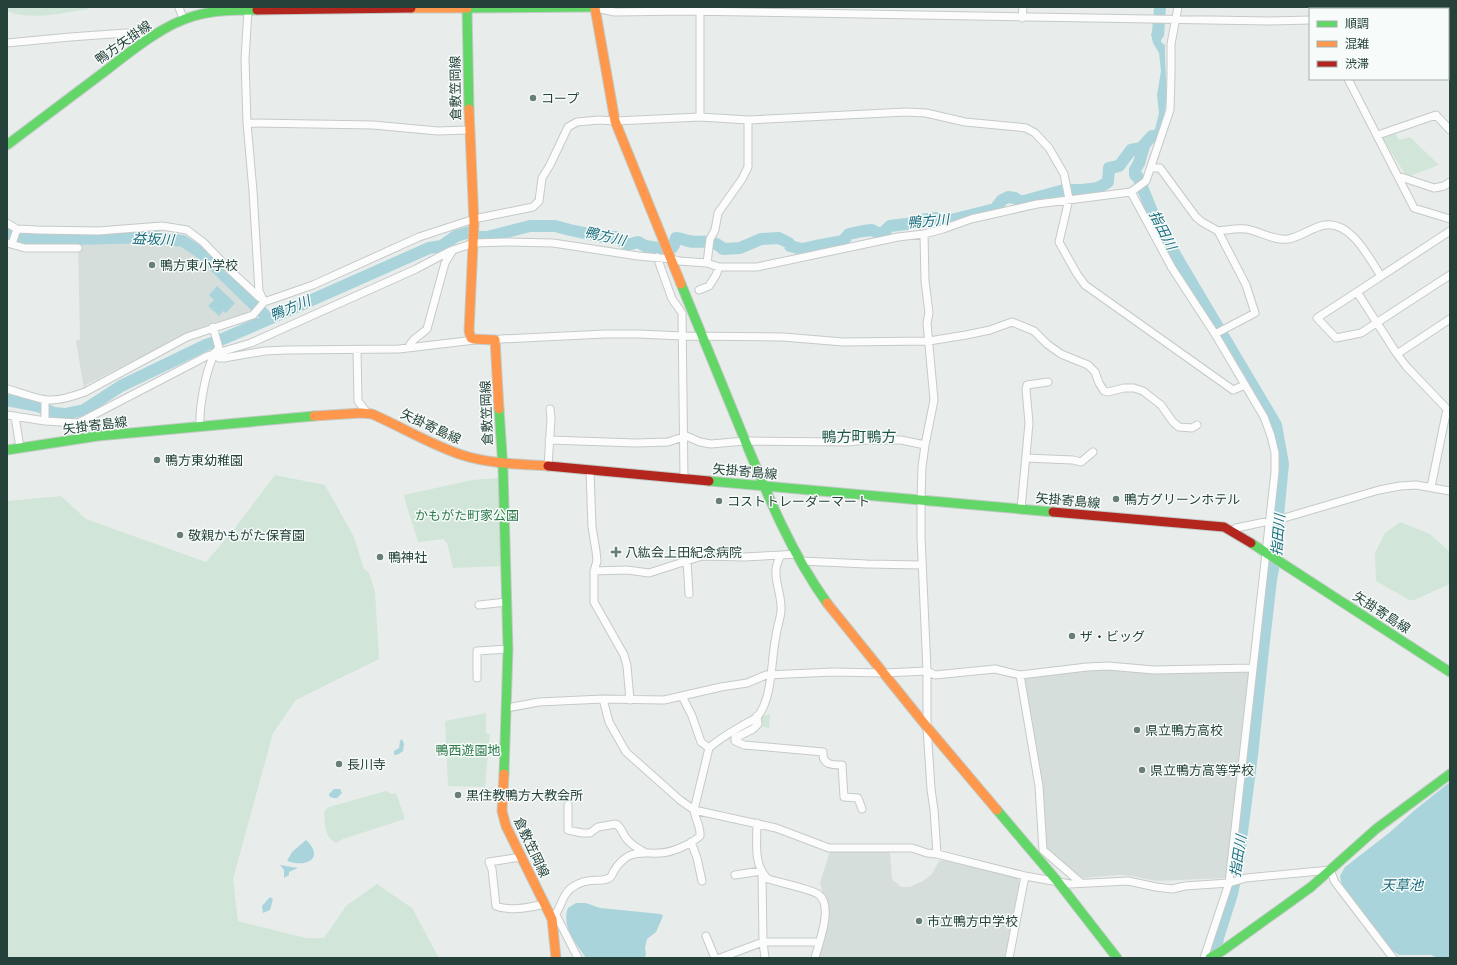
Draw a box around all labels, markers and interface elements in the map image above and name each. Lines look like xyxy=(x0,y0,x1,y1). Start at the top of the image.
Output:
legend xyxy=(1309,8,1449,80)
text: 順調 xyxy=(1345,16,1369,31)
street label: 鴨方矢掛線 xyxy=(92,17,154,67)
text: 混雑 xyxy=(1345,36,1369,51)
street label: 倉敷笠岡線 xyxy=(446,55,464,121)
text: 渋滞 xyxy=(1345,56,1369,71)
place label: コープ xyxy=(541,90,579,106)
marker: コープ xyxy=(528,93,538,103)
water label: 指田川 xyxy=(1145,207,1181,255)
water label: 鴨方川 xyxy=(906,210,952,232)
water label: 鴨方川 xyxy=(583,223,629,250)
water label: 益坂川 xyxy=(132,229,176,249)
place label: 鴨方東小学校 xyxy=(160,257,238,273)
marker: 鴨方東小学校 xyxy=(147,260,157,270)
water label: 鴨方川 xyxy=(267,291,315,324)
street label: 倉敷笠岡線 xyxy=(477,380,495,446)
street label: 矢掛寄島線 xyxy=(398,405,464,447)
street label: 矢掛寄島線 xyxy=(62,413,128,437)
district label: 鴨方町鴨方 xyxy=(821,428,897,446)
place label: 鴨方東幼稚園 xyxy=(165,452,243,468)
marker: 鴨方東幼稚園 xyxy=(152,455,162,465)
street label: 矢掛寄島線 xyxy=(712,460,778,482)
street label: 矢掛寄島線 xyxy=(1035,489,1101,511)
place label: 鴨方グリーンホテル xyxy=(1124,491,1240,507)
place label: コストトレーダーマート xyxy=(727,493,870,509)
marker: 鴨方グリーンホテル xyxy=(1111,494,1121,504)
marker: コストトレーダーマート xyxy=(714,496,724,506)
park label: かもがた町家公園 xyxy=(415,507,519,523)
water label: 指田川 xyxy=(1267,511,1289,557)
place label: 敬親かもがた保育園 xyxy=(188,527,305,543)
marker: 敬親かもがた保育園 xyxy=(175,530,185,540)
place label: 八紘会上田紀念病院 xyxy=(625,544,742,560)
marker: 八紘会上田紀念病院 xyxy=(610,546,622,558)
place label: 鴨神社 xyxy=(388,549,427,565)
marker: 鴨神社 xyxy=(375,552,385,562)
street label: 矢掛寄島線 xyxy=(1350,588,1414,636)
place label: ザ・ビッグ xyxy=(1080,628,1145,644)
marker: ザ・ビッグ xyxy=(1067,631,1077,641)
place label: 県立鴨方高校 xyxy=(1145,722,1223,738)
marker: 県立鴨方高校 xyxy=(1132,725,1142,735)
park label: 鴨西遊園地 xyxy=(435,742,501,758)
place label: 長川寺 xyxy=(347,756,386,772)
marker: 長川寺 xyxy=(334,759,344,769)
place label: 県立鴨方高等学校 xyxy=(1150,762,1254,778)
marker: 県立鴨方高等学校 xyxy=(1137,765,1147,775)
place label: 黒住教鴨方大教会所 xyxy=(466,787,583,803)
marker: 黒住教鴨方大教会所 xyxy=(453,790,463,800)
street label: 倉敷笠岡線 xyxy=(511,814,553,880)
water label: 指田川 xyxy=(1226,832,1250,878)
water label: 天草池 xyxy=(1381,876,1425,894)
place label: 市立鴨方中学校 xyxy=(927,913,1018,929)
marker: 市立鴨方中学校 xyxy=(914,916,924,926)

